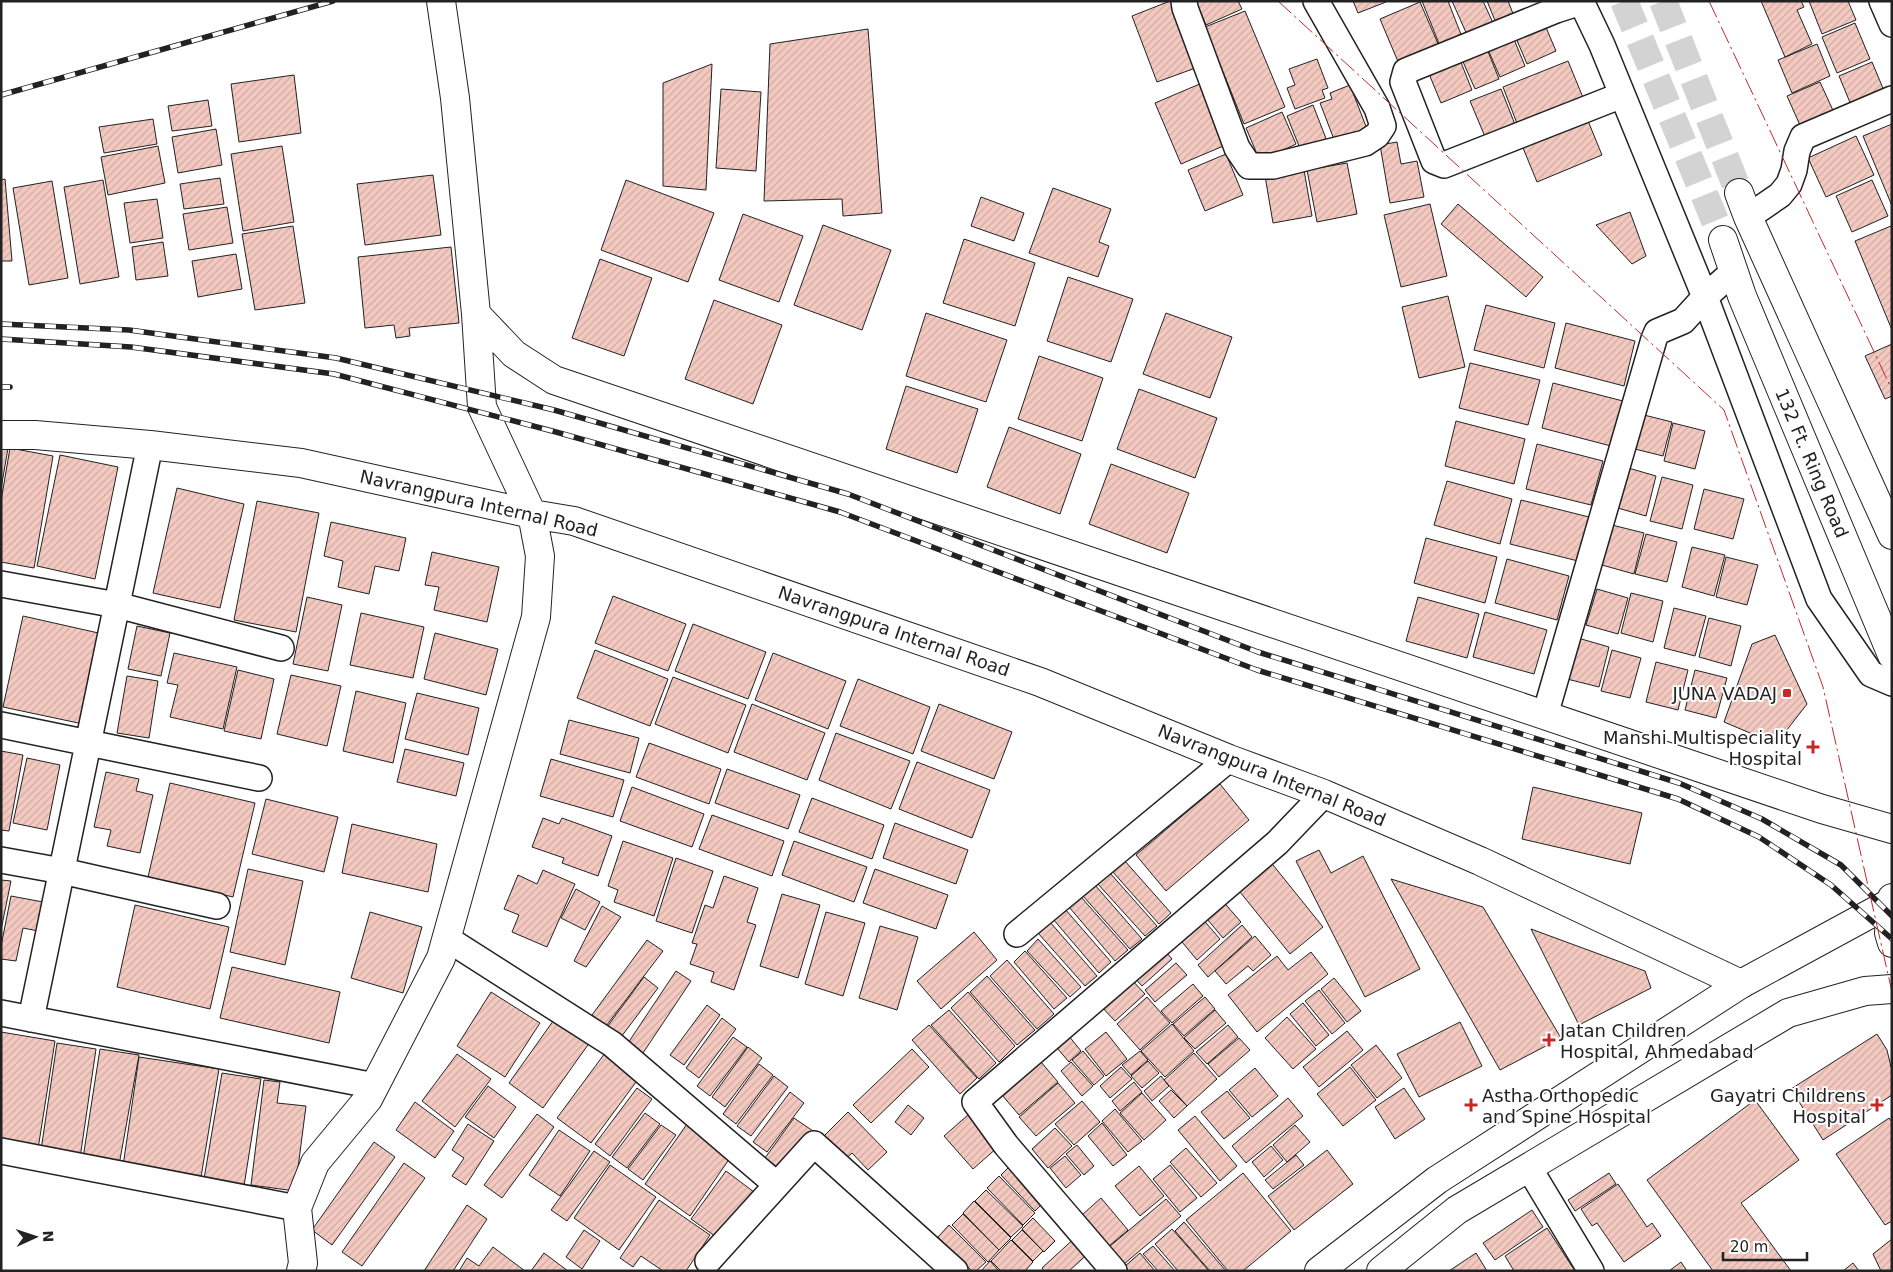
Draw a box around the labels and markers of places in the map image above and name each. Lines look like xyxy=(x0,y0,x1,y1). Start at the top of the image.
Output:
place label: JUNA VADAJ xyxy=(1671,683,1777,704)
marker: JUNA VADAJ xyxy=(1781,687,1793,699)
place label: Manshi Multispeciality Hospital xyxy=(1603,727,1802,769)
marker: Manshi Multispeciality Hospital xyxy=(1806,740,1820,754)
place label: Jatan Children Hospital, Ahmedabad xyxy=(1559,1020,1754,1062)
marker: Jatan Children Hospital, Ahmedabad xyxy=(1542,1033,1556,1047)
place label: Astha Orthopedic and Spine Hospital xyxy=(1482,1085,1651,1127)
place label: Gayatri Childrens Hospital xyxy=(1710,1085,1866,1127)
marker: Astha Orthopedic and Spine Hospital xyxy=(1464,1098,1478,1112)
marker: Gayatri Childrens Hospital xyxy=(1870,1098,1884,1112)

